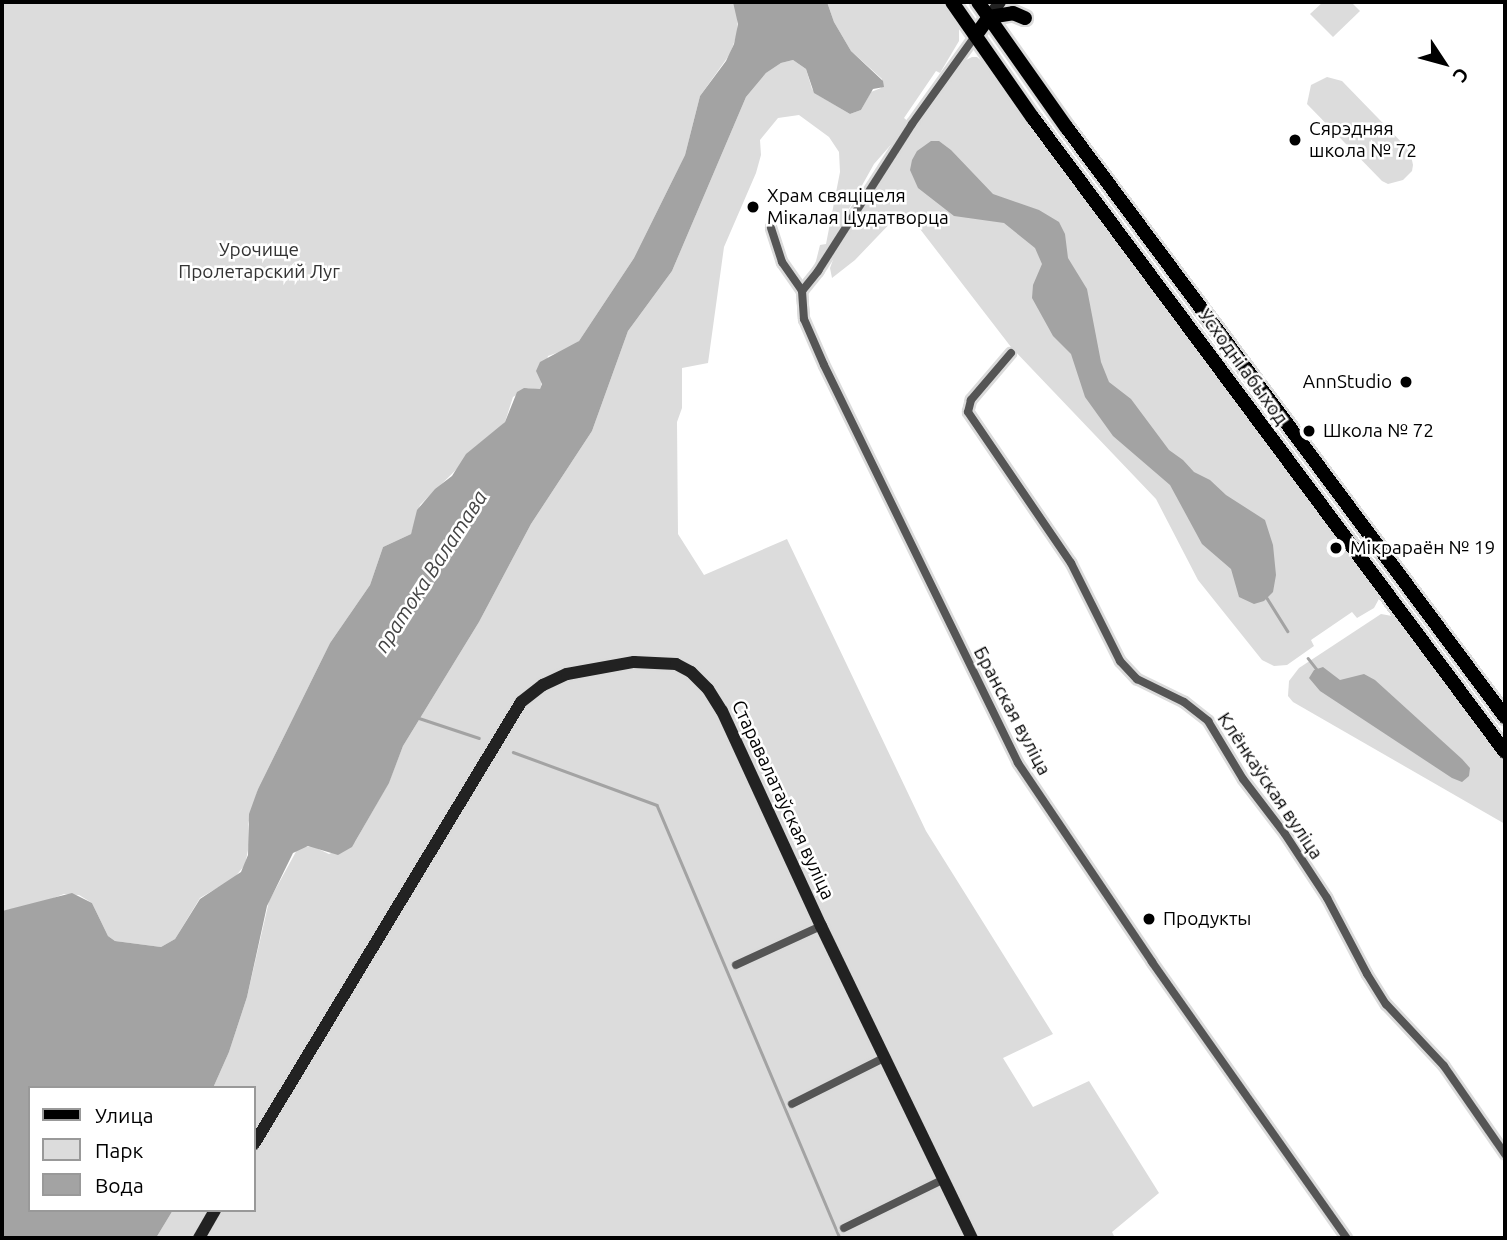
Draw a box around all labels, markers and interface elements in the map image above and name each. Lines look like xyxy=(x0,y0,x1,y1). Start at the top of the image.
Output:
north arrow xyxy=(1409,28,1479,98)
text: С xyxy=(1449,64,1473,87)
place label: Сярэдняя школа № 72 xyxy=(1309,118,1417,162)
marker: Сярэдняя школа № 72 xyxy=(1287,132,1303,148)
place label: Храм свяціцеля Мікалая Цудатворца xyxy=(767,185,949,229)
marker: Храм свяціцеля Мікалая Цудатворца xyxy=(745,199,761,215)
park label: Урочище Пролетарский Луг xyxy=(178,239,340,283)
street label: Усходні абыход xyxy=(1193,305,1293,429)
place label: AnnStudio xyxy=(1303,371,1392,393)
marker: AnnStudio xyxy=(1398,374,1414,390)
place label: Школа № 72 xyxy=(1323,420,1434,442)
marker: Школа № 72 xyxy=(1301,423,1317,439)
water label: пратока Валатава xyxy=(368,485,492,657)
place label: Мікрараён № 19 xyxy=(1350,537,1495,559)
marker: Мікрараён № 19 xyxy=(1328,540,1344,556)
street label: Бранская вуліца xyxy=(968,643,1056,779)
street label: Старавалатаўская вуліца xyxy=(727,697,839,903)
street label: Клёнкаўская вуліца xyxy=(1212,708,1328,864)
place label: Продукты xyxy=(1163,908,1251,930)
marker: Продукты xyxy=(1141,911,1157,927)
legend xyxy=(28,1086,256,1212)
text: Улица xyxy=(95,1103,153,1127)
text: Парк xyxy=(95,1138,143,1162)
text: Вода xyxy=(95,1173,144,1197)

